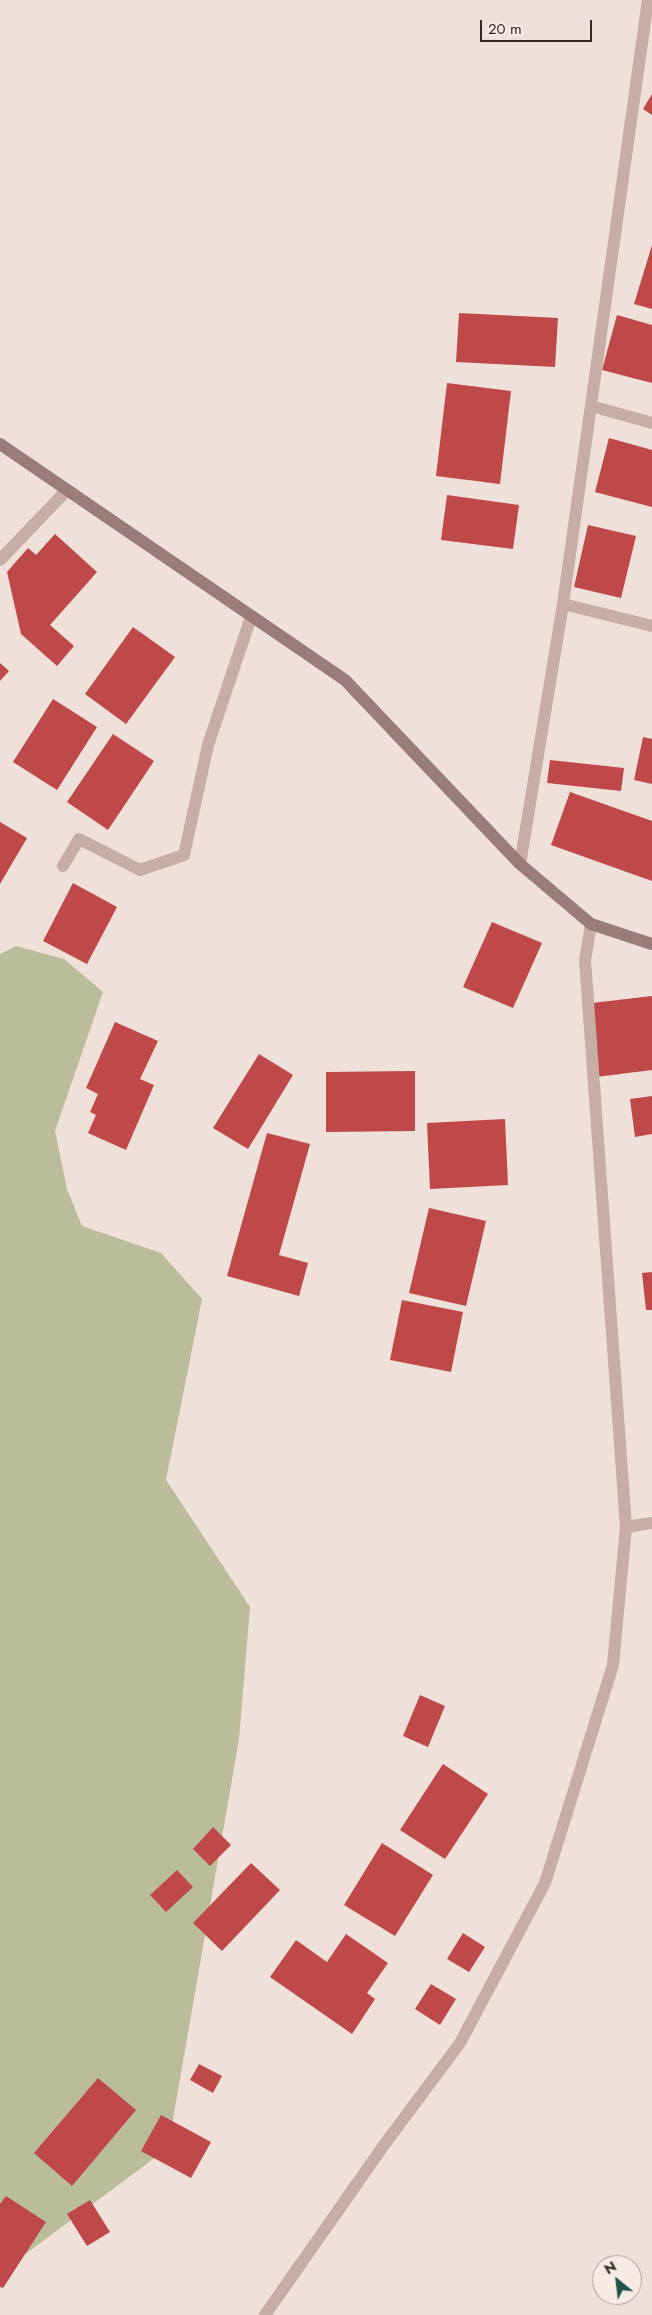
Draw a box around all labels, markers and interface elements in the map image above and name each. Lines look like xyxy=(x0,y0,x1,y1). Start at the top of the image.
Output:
scale bar xyxy=(482,10,594,42)
text: 20 m xyxy=(488,18,522,40)
north arrow xyxy=(592,2255,642,2305)
text: N xyxy=(600,2256,620,2279)

